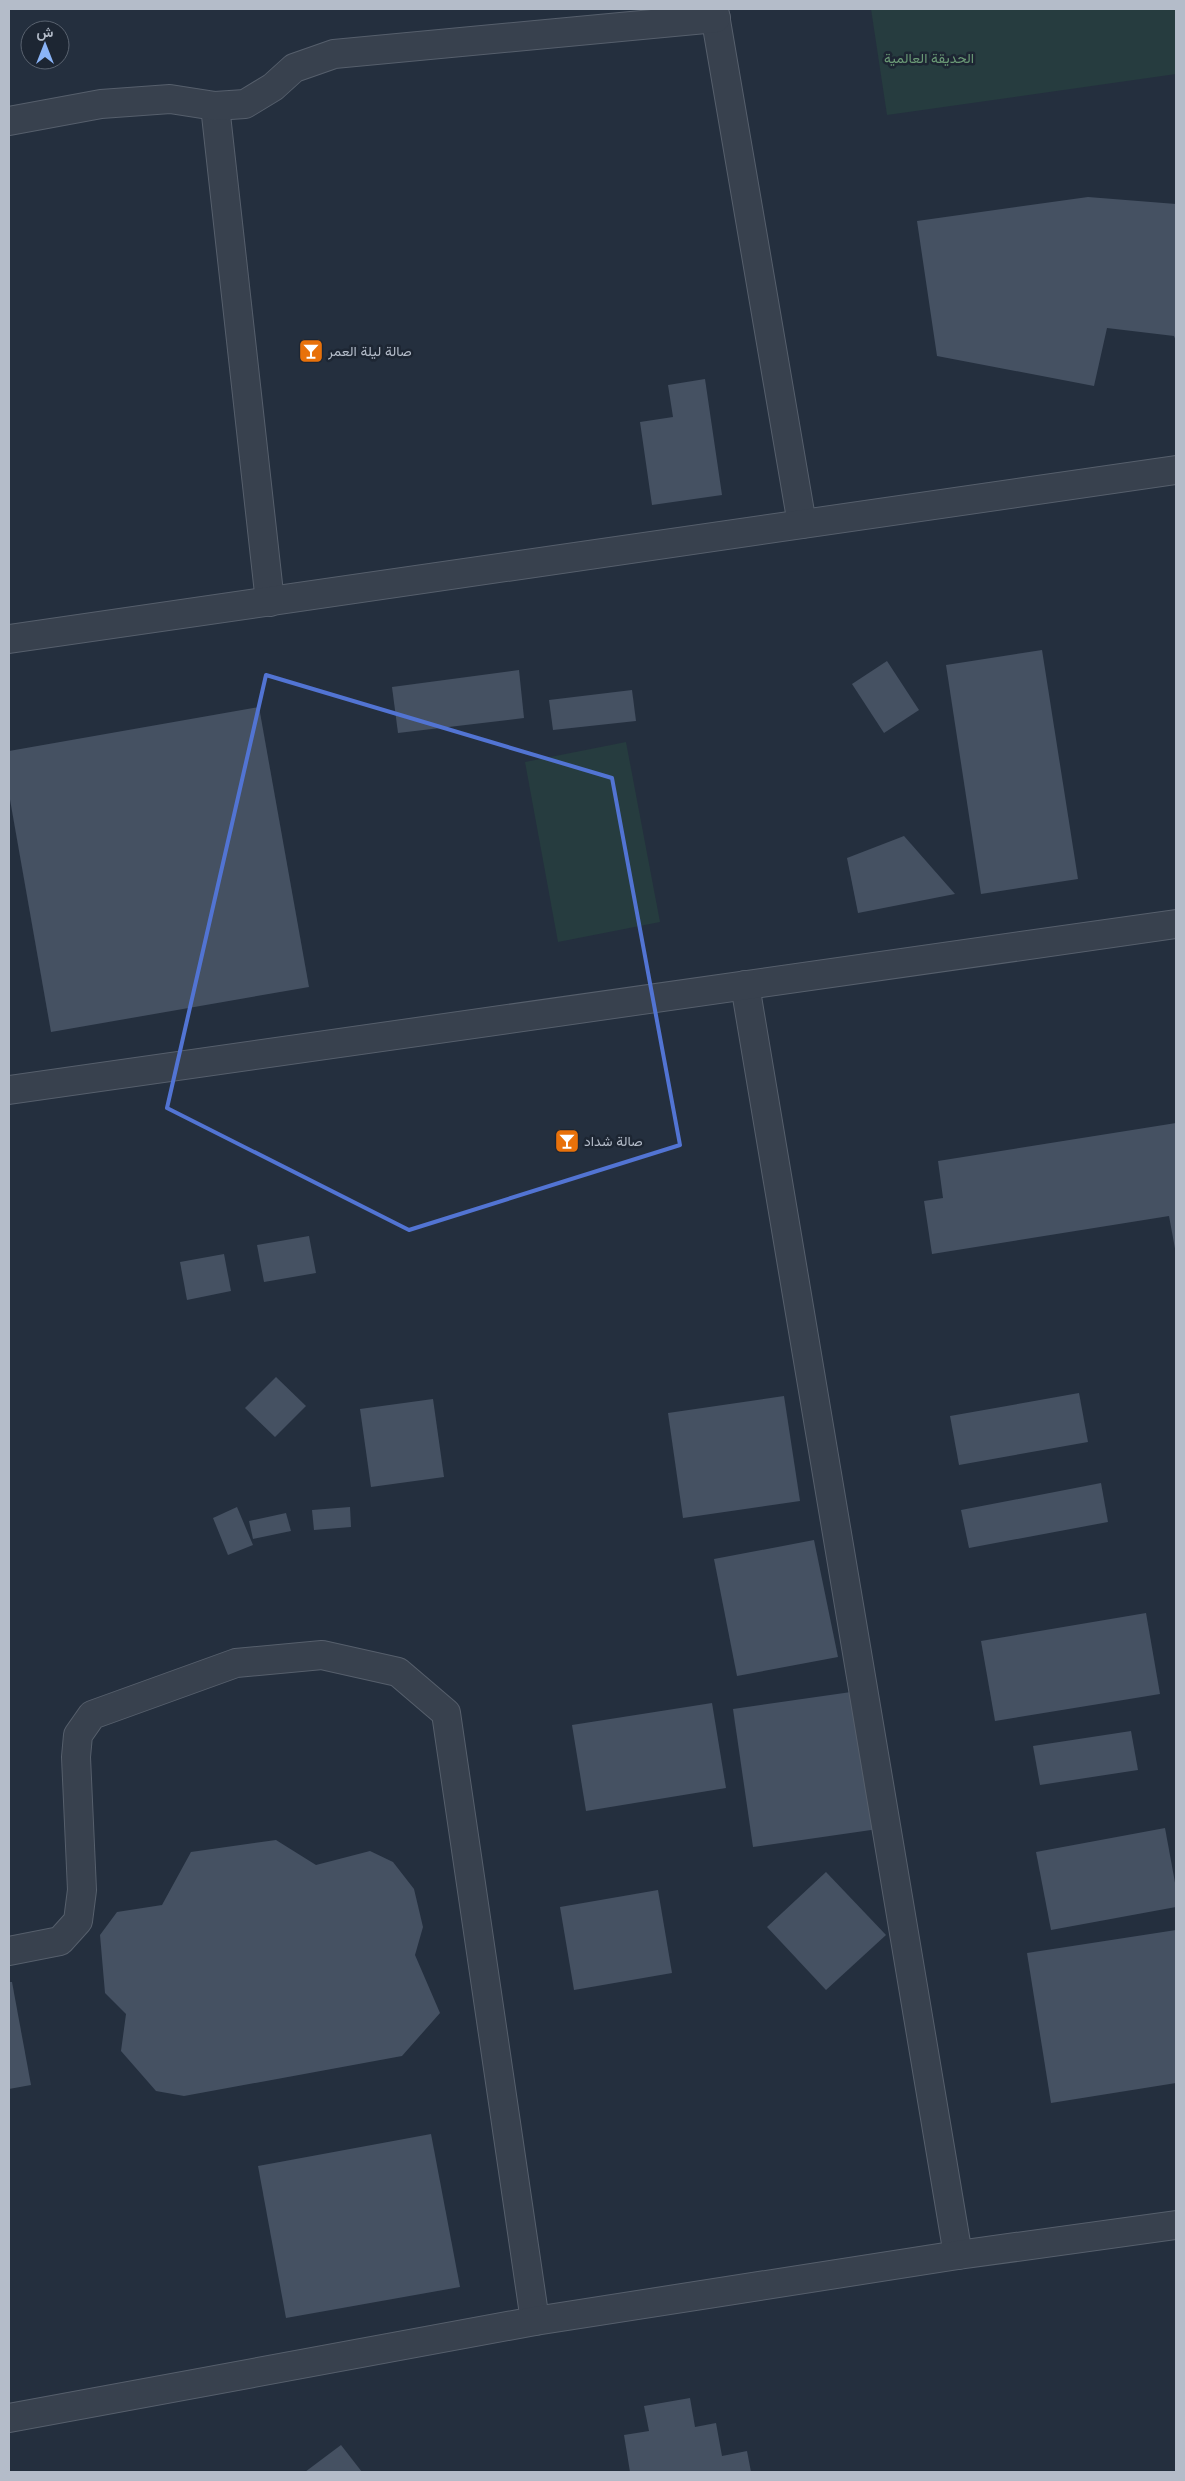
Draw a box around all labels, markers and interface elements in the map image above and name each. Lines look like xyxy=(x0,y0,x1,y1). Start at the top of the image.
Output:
north arrow xyxy=(20,20,70,70)
text: ش xyxy=(37,24,54,41)
park label: الحديقة العالمية xyxy=(884,50,974,67)
bar icon: صالة ليلة العمر xyxy=(298,338,324,364)
place label: صالة ليلة العمر xyxy=(327,343,412,360)
bar icon: صالة شداد xyxy=(554,1128,580,1154)
place label: صالة شداد xyxy=(584,1133,643,1150)

